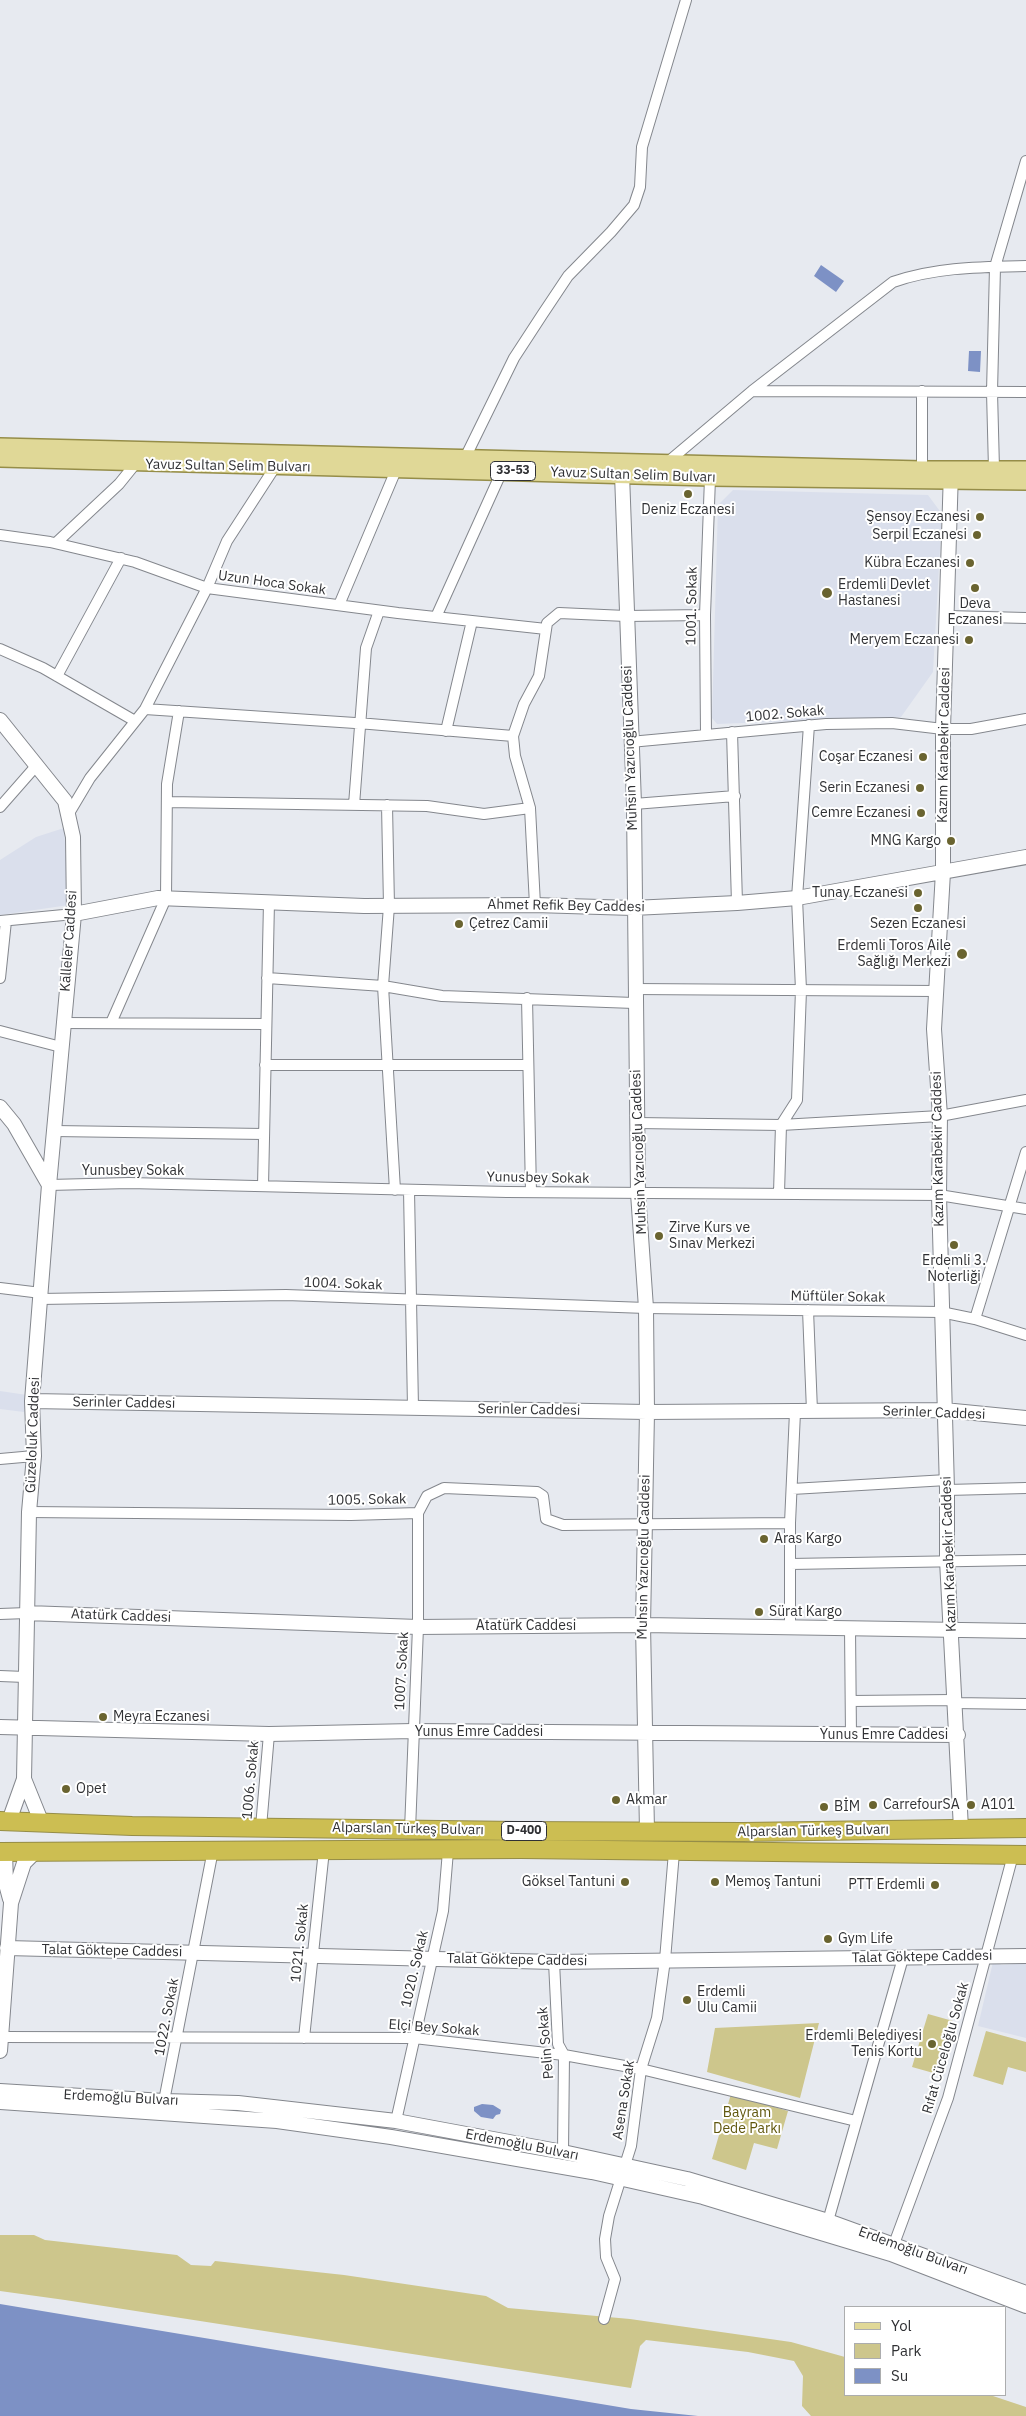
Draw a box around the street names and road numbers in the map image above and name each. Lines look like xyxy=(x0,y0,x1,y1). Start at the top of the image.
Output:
street label: Yavuz Sultan Selim Bulvarı xyxy=(145,456,311,476)
road number: 33-53 xyxy=(490,462,536,481)
street label: Yavuz Sultan Selim Bulvarı xyxy=(550,464,716,486)
street label: 1001. Sokak xyxy=(683,566,701,646)
street label: Uzun Hoca Sokak xyxy=(217,567,327,599)
street label: Muhsin Yazıcıoğlu Caddesi xyxy=(619,665,641,831)
street label: Kazım Karabekir Caddesi xyxy=(934,667,954,823)
street label: 1002. Sokak xyxy=(745,702,825,726)
street label: Kalleler Caddesi xyxy=(57,890,81,992)
street label: Ahmet Refik Bey Caddesi xyxy=(487,896,645,916)
street label: Muhsin Yazıcıoğlu Caddesi xyxy=(628,1069,650,1235)
street label: Kazım Karabekir Caddesi xyxy=(928,1071,948,1227)
street label: Yunusbey Sokak xyxy=(82,1163,184,1179)
street label: Yunusbey Sokak xyxy=(487,1169,589,1187)
street label: 1004. Sokak xyxy=(303,1274,383,1294)
street label: Müftüler Sokak xyxy=(790,1288,886,1306)
street label: Güzeloluk Caddesi xyxy=(23,1377,43,1493)
street label: Serinler Caddesi xyxy=(72,1394,176,1412)
street label: Serinler Caddesi xyxy=(477,1401,581,1419)
street label: Serinler Caddesi xyxy=(882,1403,986,1423)
street label: Muhsin Yazıcıoğlu Caddesi xyxy=(634,1474,654,1640)
street label: Kazım Karabekir Caddesi xyxy=(938,1476,960,1632)
street label: 1005. Sokak xyxy=(327,1491,407,1509)
street label: Atatürk Caddesi xyxy=(71,1606,171,1626)
street label: Atatürk Caddesi xyxy=(476,1618,576,1634)
street label: 1007. Sokak xyxy=(392,1631,412,1711)
street label: Yunus Emre Caddesi xyxy=(415,1724,543,1740)
street label: Yunus Emre Caddesi xyxy=(820,1727,948,1743)
street label: 1006. Sokak xyxy=(239,1740,263,1820)
street label: Alparslan Türkeş Bulvarı xyxy=(332,1819,484,1839)
street label: Alparslan Türkeş Bulvarı xyxy=(737,1821,889,1841)
road number: D-400 xyxy=(502,1822,546,1840)
street label: 1021. Sokak xyxy=(288,1903,312,1983)
street label: 1020. Sokak xyxy=(398,1929,432,2009)
street label: Talat Göktepe Caddesi xyxy=(41,1941,183,1961)
street label: Talat Göktepe Caddesi xyxy=(851,1947,993,1967)
street label: Talat Göktepe Caddesi xyxy=(446,1950,588,1970)
street label: 1022. Sokak xyxy=(151,1977,183,2057)
street label: Rıfat Cüceloğlu Sokak xyxy=(919,1980,973,2116)
street label: Pelin Sokak xyxy=(534,2006,558,2080)
street label: Elçi Bey Sokak xyxy=(388,2016,480,2040)
street label: Asena Sokak xyxy=(609,2059,639,2141)
street label: Erdemoğlu Bulvarı xyxy=(63,2087,179,2109)
street label: Erdemoğlu Bulvarı xyxy=(464,2126,580,2164)
street label: Erdemoğlu Bulvarı xyxy=(856,2223,970,2279)

